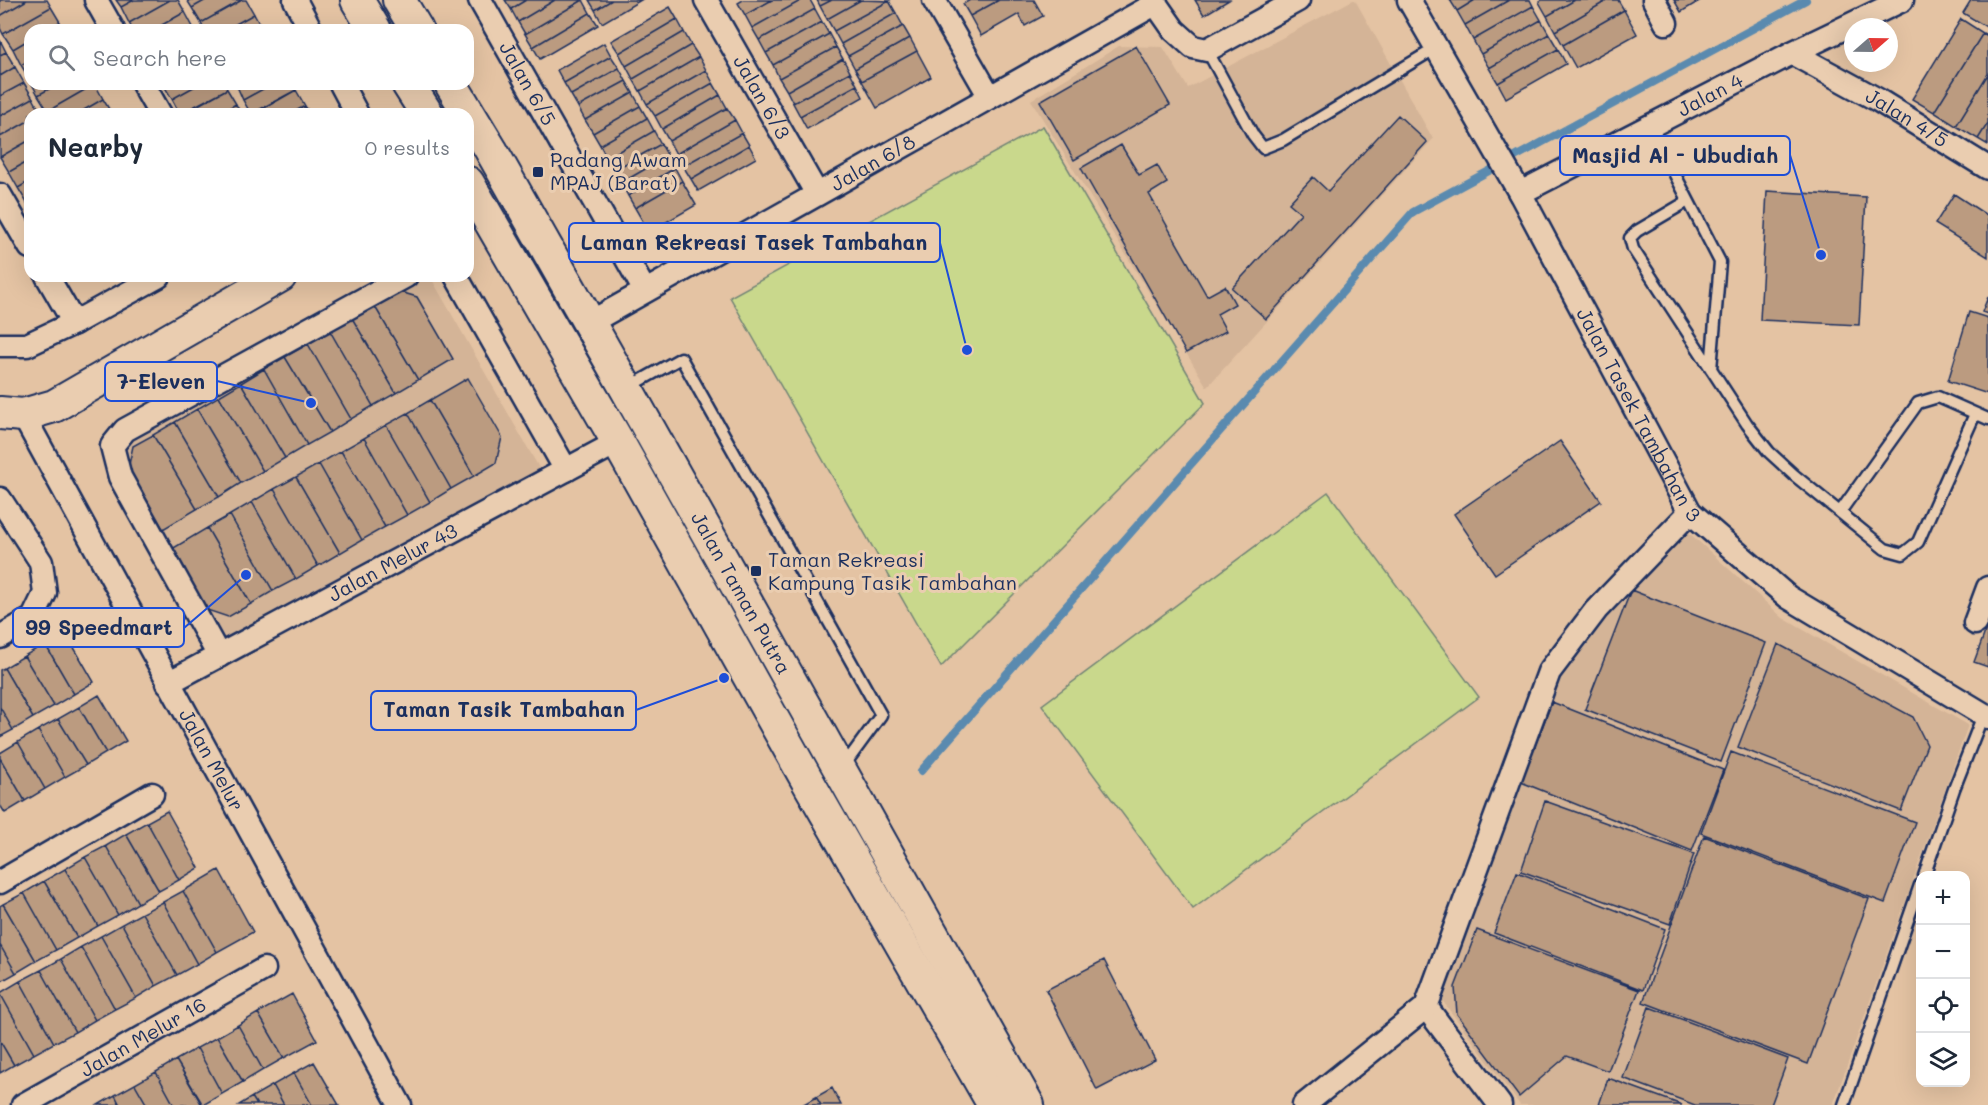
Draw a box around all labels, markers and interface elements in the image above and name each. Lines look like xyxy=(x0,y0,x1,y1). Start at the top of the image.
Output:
north arrow xyxy=(1844,18,1898,72)
search box xyxy=(24,24,474,90)
street label: Jalan 6/5 xyxy=(494,36,562,130)
icon: search xyxy=(45,41,78,74)
text: Search here xyxy=(93,43,227,72)
street label: Jalan 6/3 xyxy=(728,50,797,143)
street label: Jalan 4 xyxy=(1673,66,1747,122)
street label: Jalan 4/5 xyxy=(1862,82,1954,152)
street label: Jalan 6/8 xyxy=(826,128,919,196)
text: Nearby xyxy=(48,130,143,164)
text: 0 results xyxy=(365,134,450,160)
callout: Masjid Al - Ubudiah xyxy=(1560,136,1790,175)
text: Masjid Al - Ubudiah xyxy=(1572,141,1778,168)
place label: Padang Awam MPAJ (Barat) xyxy=(550,146,687,195)
marker: Padang Awam MPAJ (Barat) xyxy=(531,165,545,179)
callout: Laman Rekreasi Tasek Tambahan xyxy=(569,223,940,262)
text: Laman Rekreasi Tasek Tambahan xyxy=(581,228,927,255)
street label: Jalan Tasek Tambahan 3 xyxy=(1571,303,1706,527)
callout: 7-Eleven xyxy=(105,362,217,401)
text: 7-Eleven xyxy=(117,367,205,394)
street label: Jalan Taman Putra xyxy=(686,507,798,679)
street label: Jalan Melur 43 xyxy=(323,517,461,607)
place label: Taman Rekreasi Kampung Tasik Tambahan xyxy=(768,546,1017,595)
marker: Taman Rekreasi Kampung Tasik Tambahan xyxy=(749,564,763,578)
callout: 99 Speedmart xyxy=(13,608,184,647)
text: 99 Speedmart xyxy=(25,613,173,640)
callout: Taman Tasik Tambahan xyxy=(371,691,636,730)
text: Taman Tasik Tambahan xyxy=(383,695,625,722)
street label: Jalan Melur xyxy=(174,704,251,815)
map controls xyxy=(1916,871,1970,1087)
button: + xyxy=(1916,871,1970,925)
button: − xyxy=(1916,925,1970,979)
button: locate xyxy=(1916,979,1970,1033)
street label: Jalan Melur 16 xyxy=(75,991,210,1082)
button: layers xyxy=(1916,1033,1970,1087)

